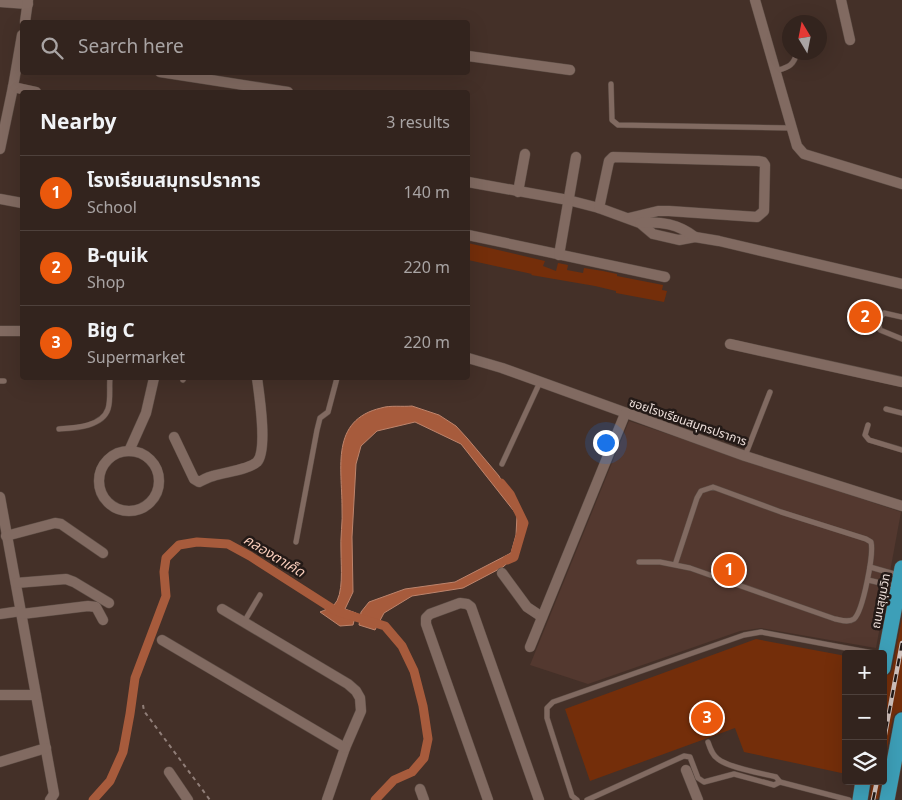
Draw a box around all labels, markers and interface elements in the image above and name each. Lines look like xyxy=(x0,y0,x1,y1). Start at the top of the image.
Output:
north arrow xyxy=(782,15,827,60)
search box xyxy=(20,20,470,75)
text: Search here xyxy=(78,33,184,62)
icon: search xyxy=(38,34,66,62)
text: Nearby xyxy=(40,107,117,138)
text: 3 results xyxy=(386,111,450,135)
text: โรงเรียนสมุทรปราการ xyxy=(87,167,261,196)
text: 1 xyxy=(51,181,61,205)
text: 140 m xyxy=(403,181,450,205)
text: School xyxy=(87,196,137,220)
text: B-quik xyxy=(87,242,148,271)
text: 2 xyxy=(51,256,61,280)
text: 220 m xyxy=(403,256,450,280)
text: Shop xyxy=(87,271,125,295)
pin: 2 xyxy=(849,298,881,336)
text: Big C xyxy=(87,317,135,346)
text: 3 xyxy=(51,331,61,355)
text: 220 m xyxy=(403,331,450,355)
text: Supermarket xyxy=(87,346,185,370)
street label: ซอยโรงเรียนสมุทรปราการ xyxy=(627,393,750,451)
your location xyxy=(593,430,619,456)
water label: คลองตาเค็ด xyxy=(239,530,309,583)
pin: 1 xyxy=(713,551,745,589)
street label: ถนนสุขุมวิท xyxy=(867,572,895,630)
map controls xyxy=(842,650,887,785)
button: + xyxy=(842,650,887,695)
button: − xyxy=(842,695,887,740)
pin: 3 xyxy=(691,699,723,737)
button: layers xyxy=(842,740,887,785)

